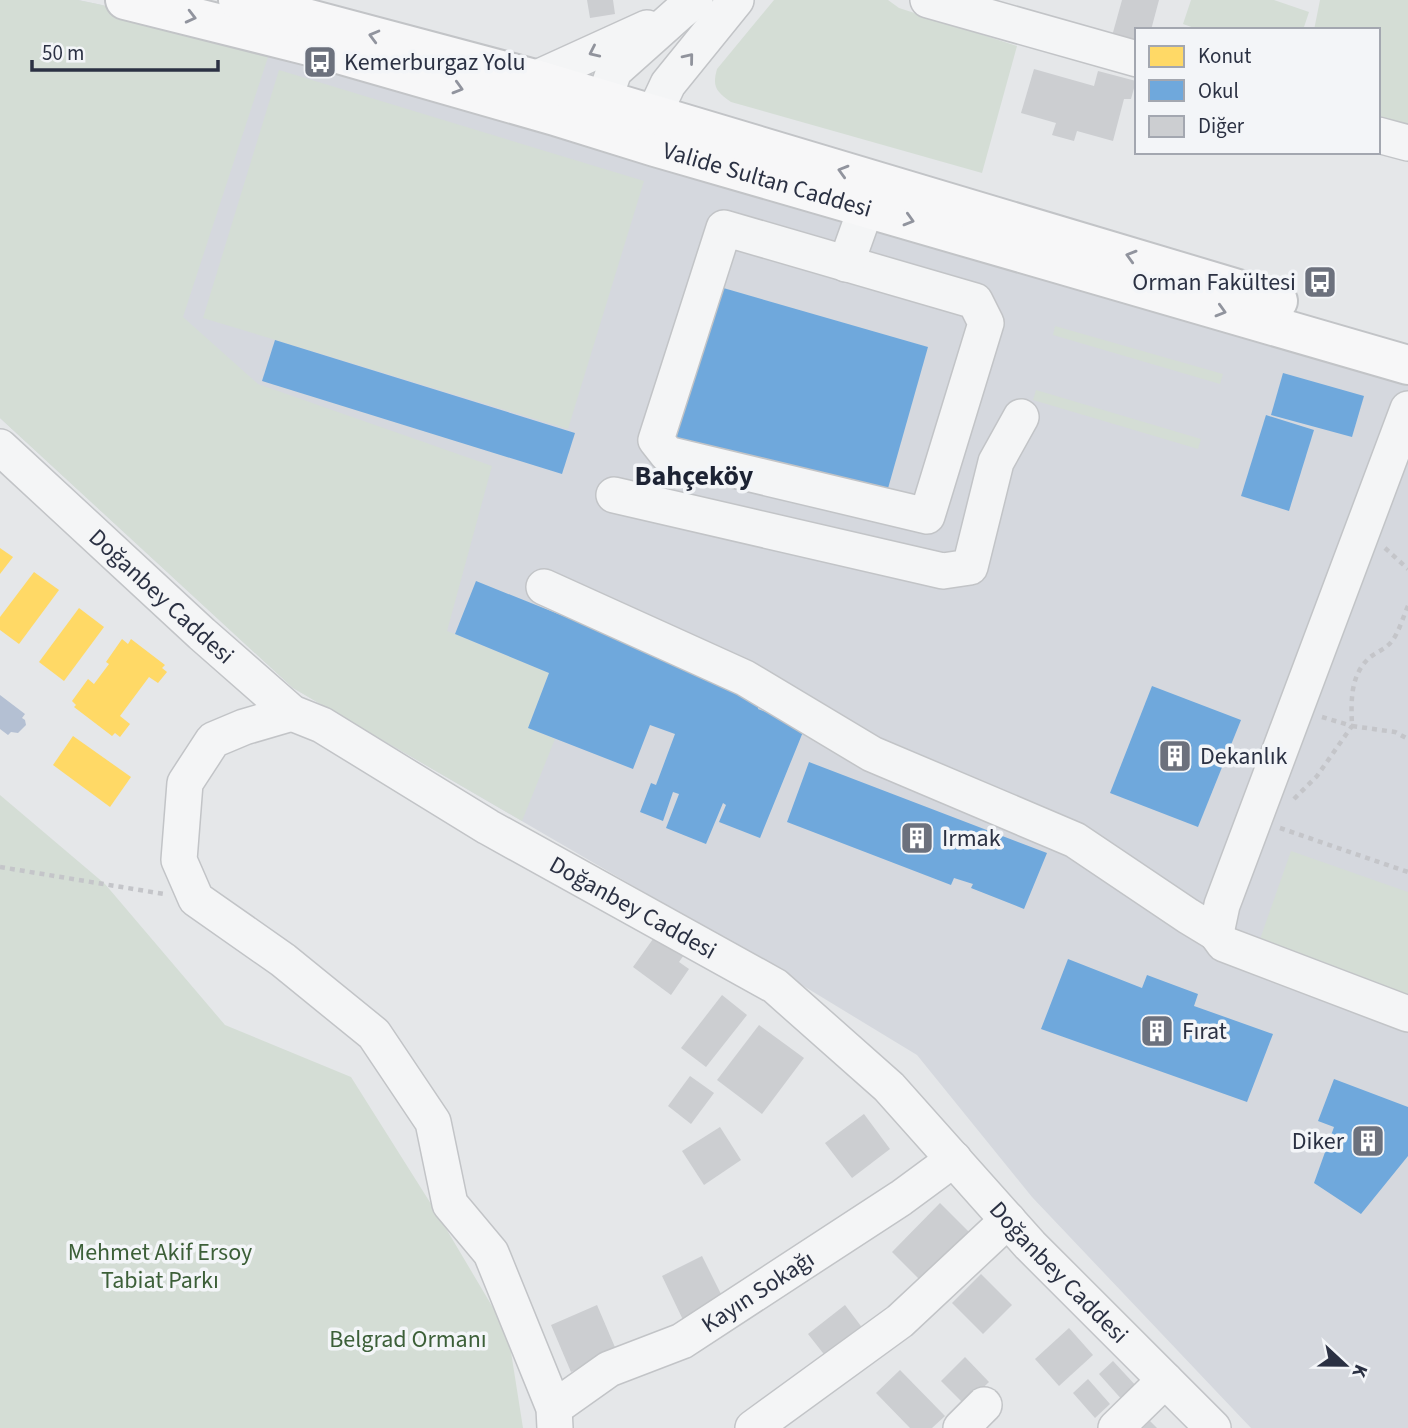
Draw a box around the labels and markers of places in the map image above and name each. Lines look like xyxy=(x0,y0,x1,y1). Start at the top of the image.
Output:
bus stop icon: Kemerburgaz Yolu xyxy=(301,43,339,81)
place label: Kemerburgaz Yolu xyxy=(344,45,526,80)
bus stop icon: Orman Fakültesi xyxy=(1301,263,1339,301)
place label: Orman Fakültesi xyxy=(1132,265,1296,300)
building icon: Dekanlık xyxy=(1156,737,1194,775)
place label: Dekanlık xyxy=(1200,739,1288,774)
building icon: Irmak xyxy=(898,819,936,857)
place label: Irmak xyxy=(942,821,1001,856)
building icon: Fırat xyxy=(1138,1012,1176,1050)
place label: Fırat xyxy=(1182,1014,1227,1049)
building icon: Diker xyxy=(1349,1122,1387,1160)
place label: Diker xyxy=(1292,1124,1345,1159)

